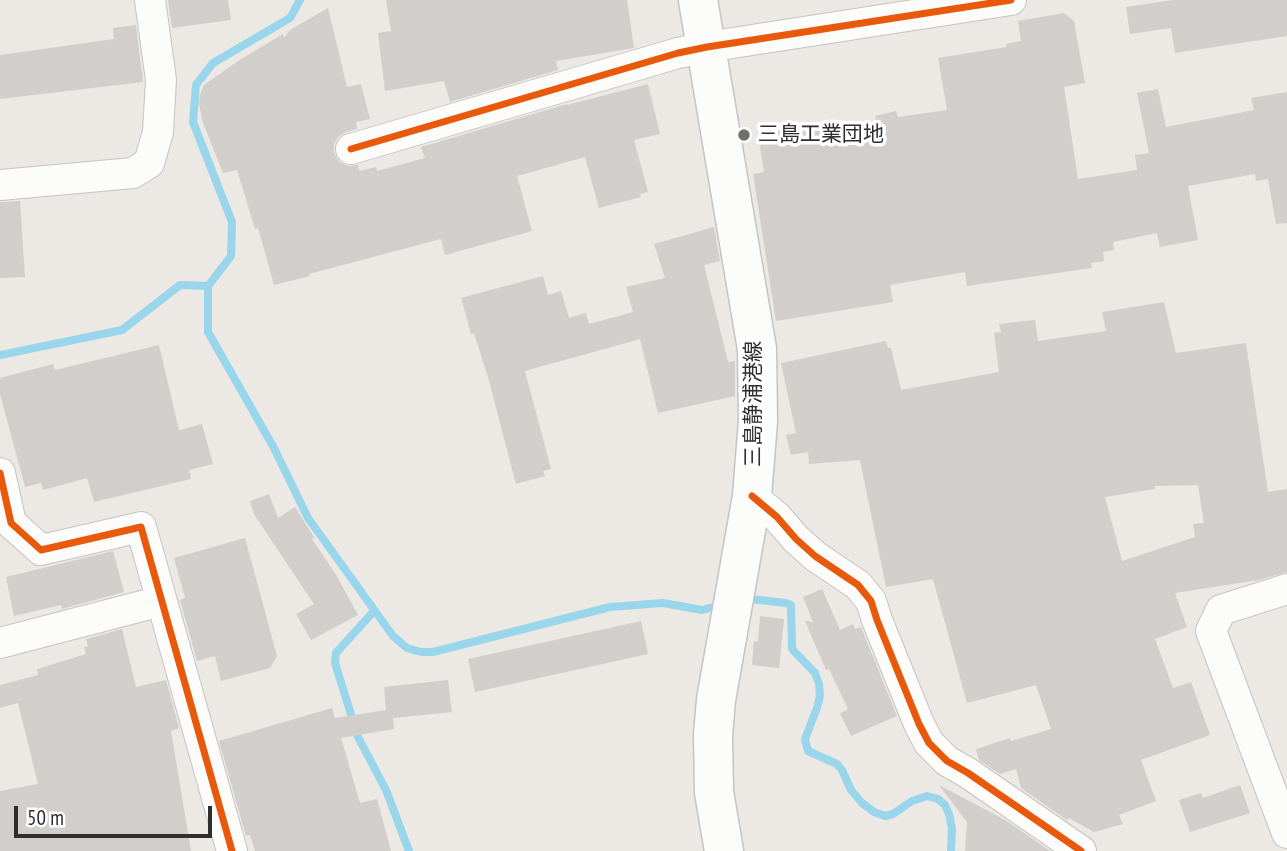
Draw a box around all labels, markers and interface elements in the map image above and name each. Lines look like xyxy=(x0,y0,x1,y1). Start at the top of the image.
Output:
place label: 三島工業団地 xyxy=(758,122,884,148)
marker: 三島工業団地 xyxy=(736,127,752,143)
street label: 三島静浦港線 xyxy=(741,341,767,467)
scale bar xyxy=(18,792,215,836)
text: 50 m xyxy=(27,804,64,831)

